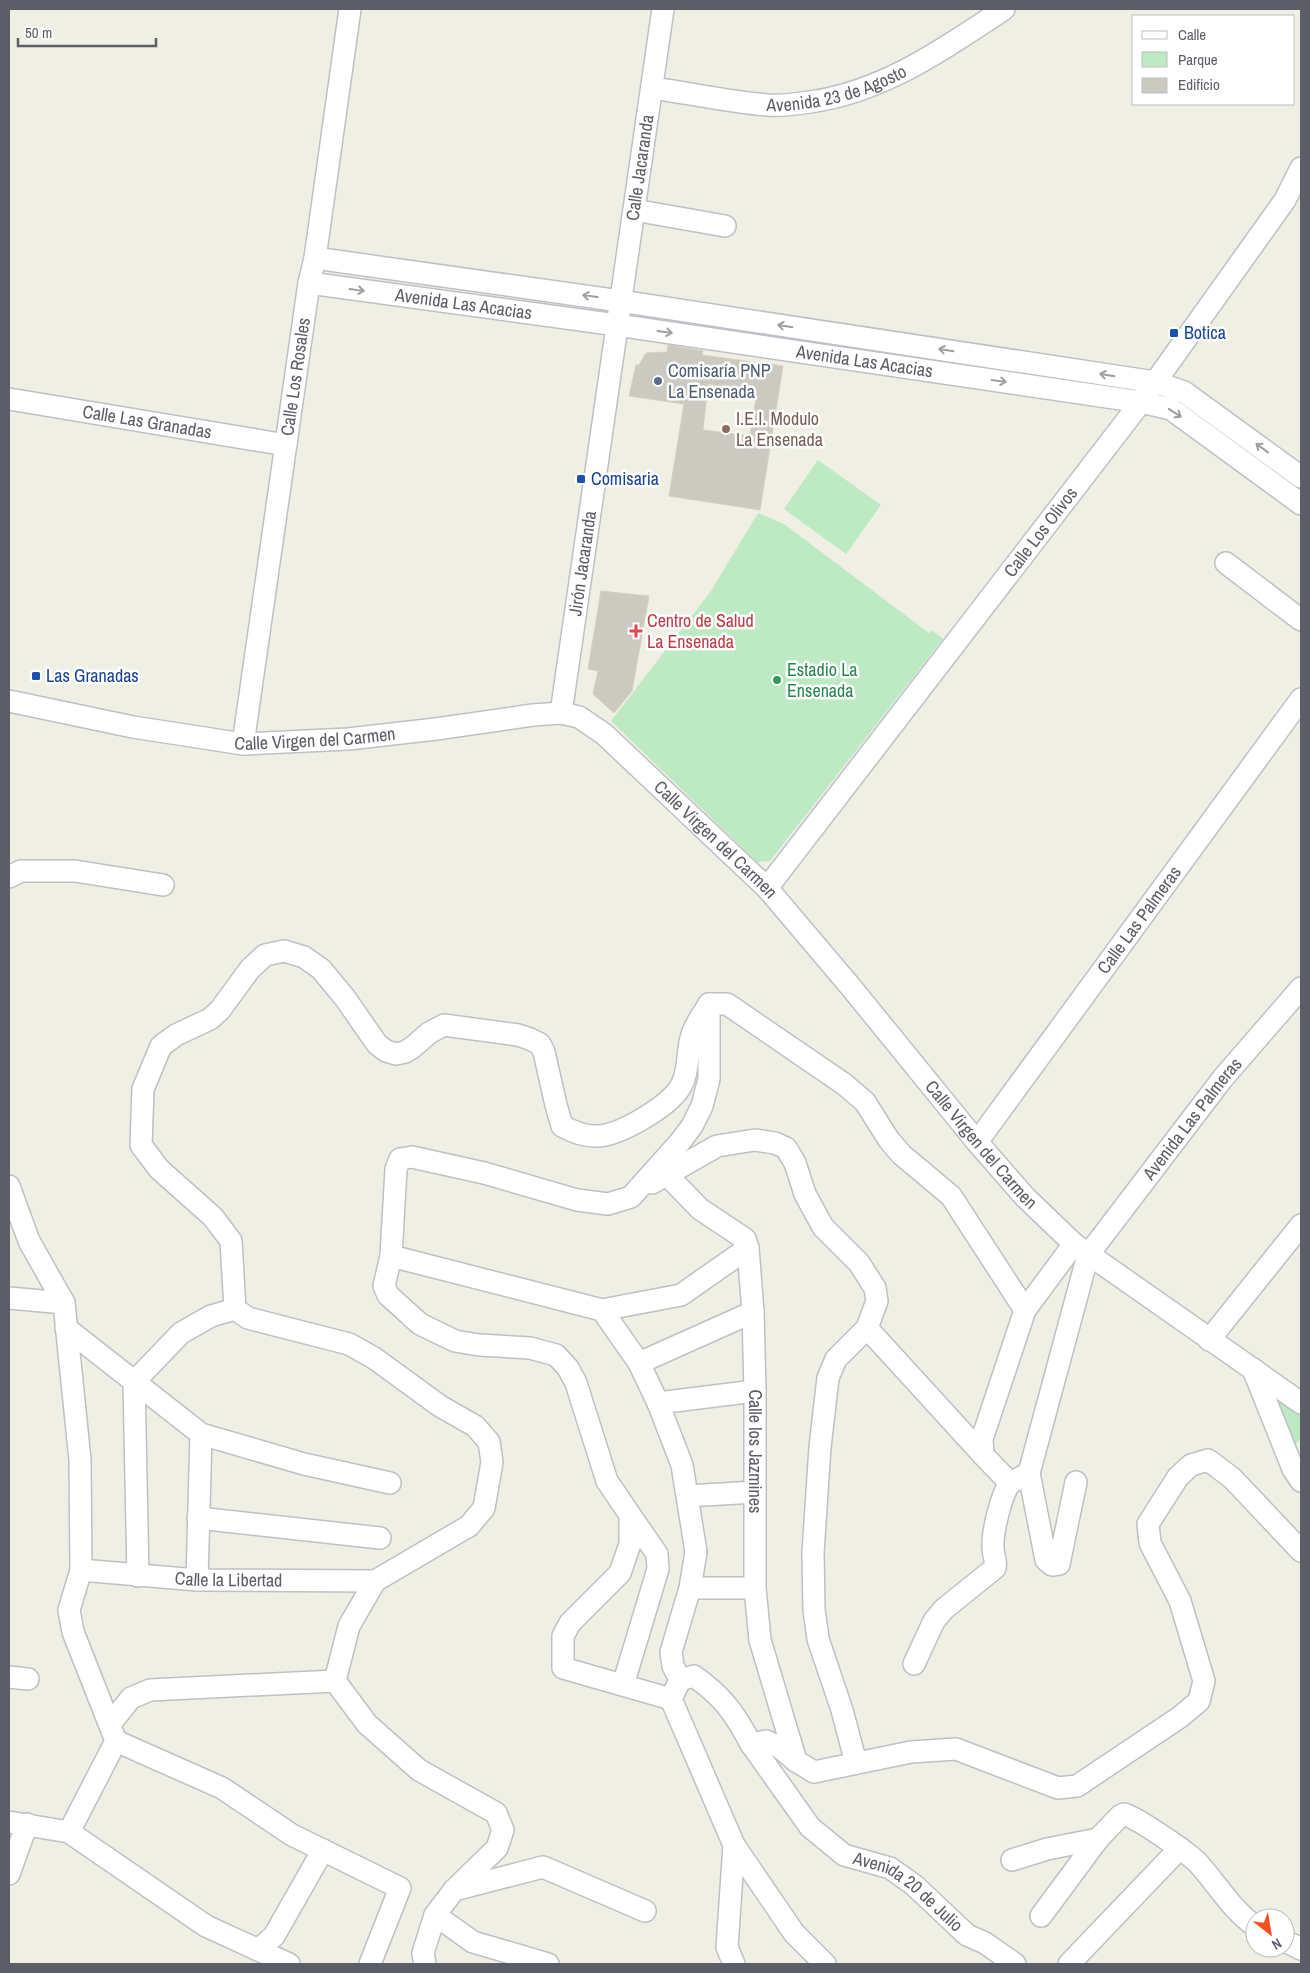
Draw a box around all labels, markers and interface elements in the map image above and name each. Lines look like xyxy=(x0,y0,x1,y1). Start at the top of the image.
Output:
scale bar xyxy=(18,15,155,47)
legend xyxy=(1132,15,1295,105)
text: 50 m xyxy=(25,22,52,43)
text: Calle xyxy=(1178,24,1206,45)
text: Parque xyxy=(1178,49,1218,70)
street label: Avenida 23 de Agosto xyxy=(765,59,911,117)
text: Edificio xyxy=(1178,74,1220,95)
street label: Calle Jacaranda xyxy=(619,113,660,222)
street label: Avenida Las Acacias xyxy=(393,282,534,325)
one-way arrow xyxy=(349,285,365,295)
one-way arrow xyxy=(582,291,598,301)
street label: Calle Los Rosales xyxy=(274,316,316,437)
place label: Botica xyxy=(1184,320,1226,345)
one-way arrow xyxy=(778,321,794,331)
marker: Botica xyxy=(1168,327,1180,339)
one-way arrow xyxy=(657,328,673,338)
street label: Avenida Las Acacias xyxy=(794,338,935,383)
one-way arrow xyxy=(938,345,954,355)
place label: Comisaría PNP La Ensenada xyxy=(668,358,771,404)
one-way arrow xyxy=(1099,370,1115,380)
marker: Comisaría PNP La Ensenada xyxy=(652,375,664,387)
one-way arrow xyxy=(991,376,1007,386)
street label: Calle Las Granadas xyxy=(81,398,214,444)
place label: I.E.I. Modulo La Ensenada xyxy=(736,406,823,452)
one-way arrow xyxy=(1168,408,1182,418)
marker: I.E.I. Modulo La Ensenada xyxy=(720,423,732,435)
one-way arrow xyxy=(1255,443,1269,453)
place label: Comisaria xyxy=(591,466,659,491)
marker: Comisaria xyxy=(575,473,587,485)
street label: Calle Los Olivos xyxy=(998,482,1083,582)
street label: Jirón Jacaranda xyxy=(562,509,602,618)
place label: Centro de Salud La Ensenada xyxy=(647,608,754,654)
marker: Centro de Salud La Ensenada xyxy=(629,624,643,638)
place label: Estadio La Ensenada xyxy=(787,657,858,703)
place label: Las Granadas xyxy=(46,663,139,688)
marker: Las Granadas xyxy=(30,670,42,682)
marker: Estadio La Ensenada xyxy=(771,674,783,686)
street label: Calle Virgen del Carmen xyxy=(233,721,397,756)
street label: Calle Virgen del Carmen xyxy=(649,775,783,903)
street label: Calle Las Palmeras xyxy=(1091,861,1187,979)
street label: Avenida Las Palmeras xyxy=(1136,1052,1247,1186)
street label: Calle Virgen del Carmen xyxy=(920,1075,1043,1214)
street label: Calle los Jazmines xyxy=(743,1389,768,1513)
street label: Calle la Libertad xyxy=(174,1565,282,1592)
street label: Avenida 20 de Julio xyxy=(849,1845,969,1937)
north arrow xyxy=(1245,1908,1295,1958)
text: N xyxy=(1269,1934,1285,1954)

